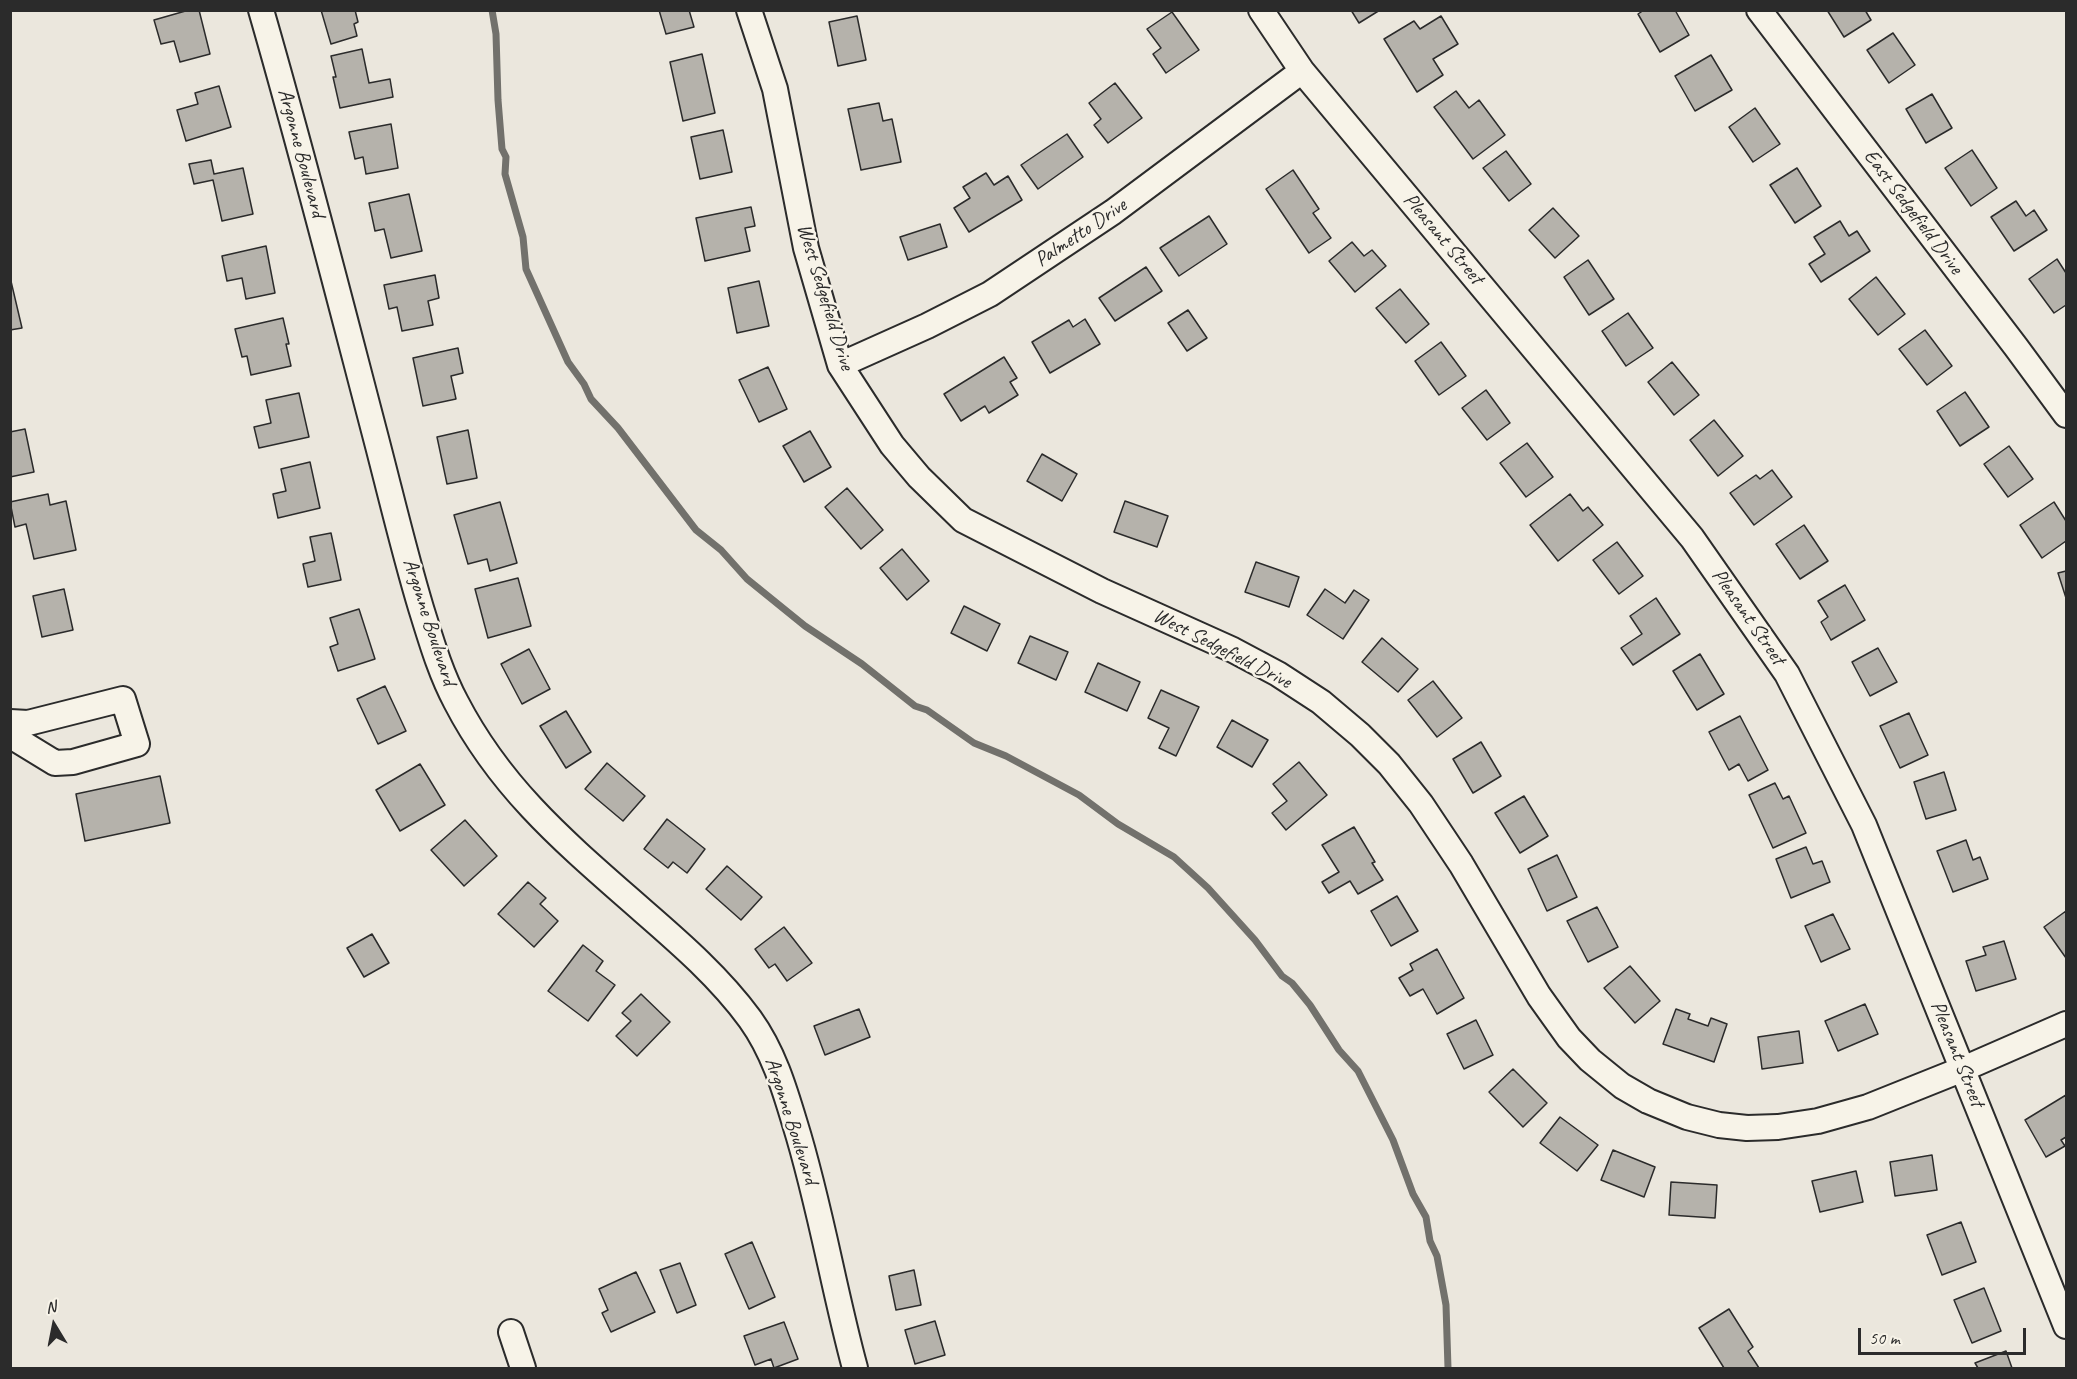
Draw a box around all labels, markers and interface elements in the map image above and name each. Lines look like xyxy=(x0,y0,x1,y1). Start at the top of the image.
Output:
street label: Argonne Boulevard xyxy=(272,86,330,220)
street label: East Sedgefield Drive xyxy=(1858,145,1968,279)
street label: Pleasant Street xyxy=(1397,188,1489,290)
street label: Palmetto Drive xyxy=(1030,193,1132,273)
street label: West Sedgefield Drive xyxy=(791,221,859,373)
street label: Argonne Boulevard xyxy=(397,555,461,689)
street label: Pleasant Street xyxy=(1706,564,1790,670)
street label: West Sedgefield Drive xyxy=(1149,603,1295,695)
street label: Pleasant Street xyxy=(1924,997,1990,1111)
street label: Argonne Boulevard xyxy=(759,1054,823,1188)
north arrow xyxy=(24,1295,84,1355)
text: N xyxy=(44,1297,57,1318)
scale bar xyxy=(1861,1316,2029,1354)
text: 50 m xyxy=(1869,1327,1900,1349)

